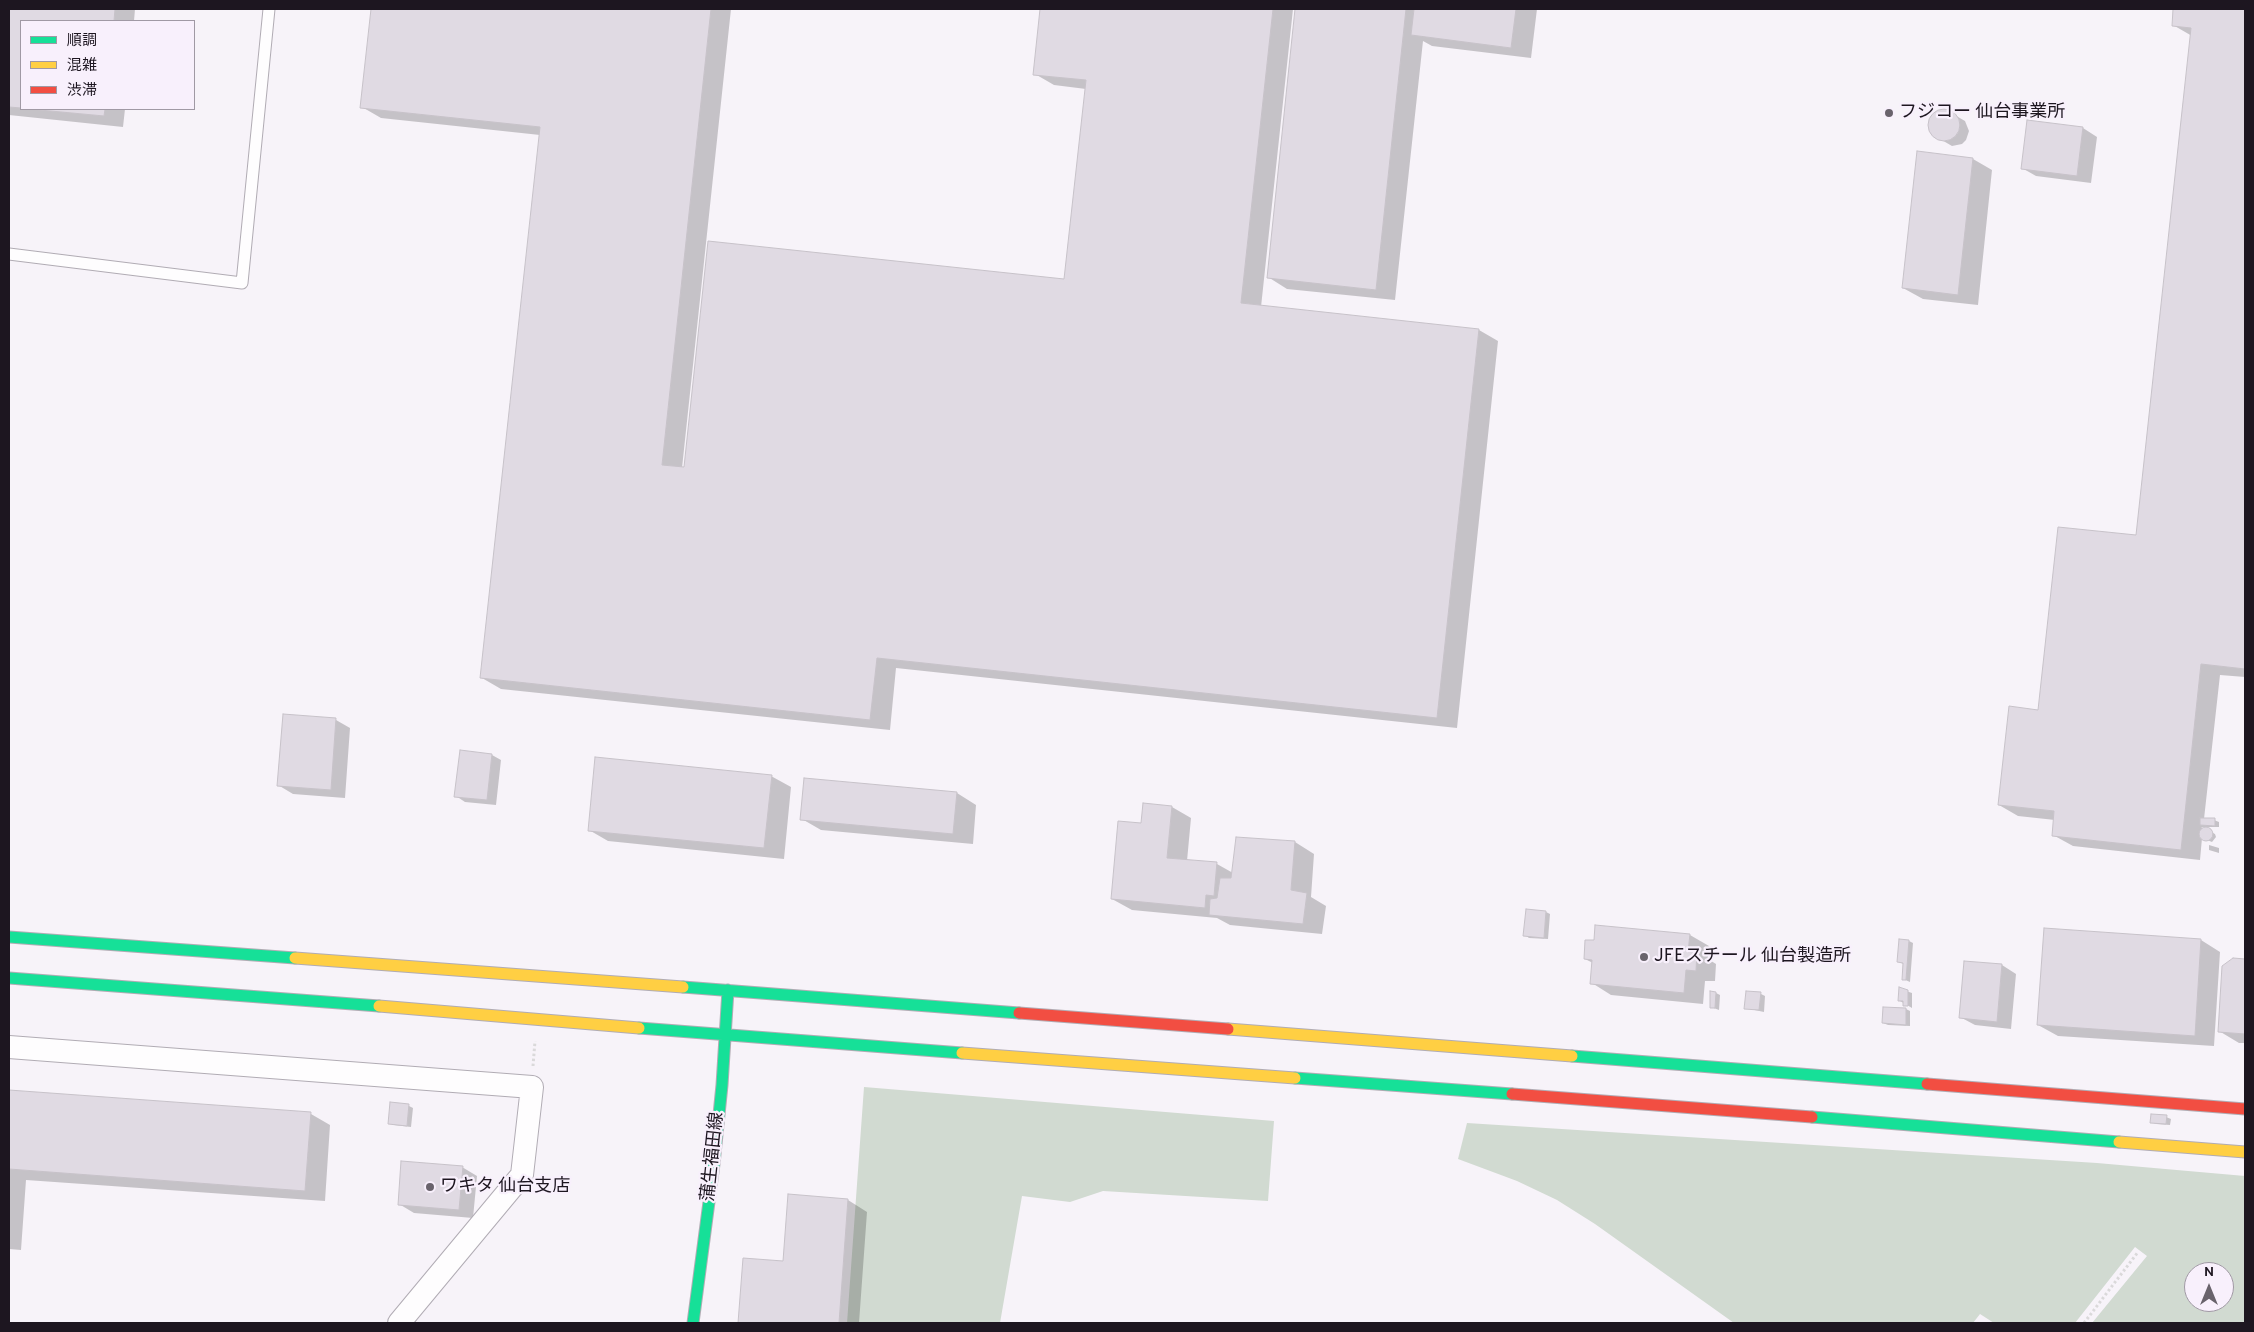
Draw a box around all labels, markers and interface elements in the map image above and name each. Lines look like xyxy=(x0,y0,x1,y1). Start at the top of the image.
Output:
legend xyxy=(20,20,195,110)
text: 順調 xyxy=(67,32,97,51)
text: 混雑 xyxy=(67,57,97,76)
text: 渋滞 xyxy=(67,82,97,101)
place label: フジコー 仙台事業所 xyxy=(1899,102,2065,124)
marker: フジコー 仙台事業所 xyxy=(1883,107,1895,119)
place label: JFEスチール 仙台製造所 xyxy=(1654,946,1851,968)
marker: JFEスチール 仙台製造所 xyxy=(1638,951,1650,963)
street label: 蒲生福田線 xyxy=(699,1111,729,1203)
place label: ワキタ 仙台支店 xyxy=(440,1176,570,1198)
marker: ワキタ 仙台支店 xyxy=(424,1181,436,1193)
north arrow xyxy=(2184,1262,2234,1312)
text: N xyxy=(2204,1264,2214,1281)

